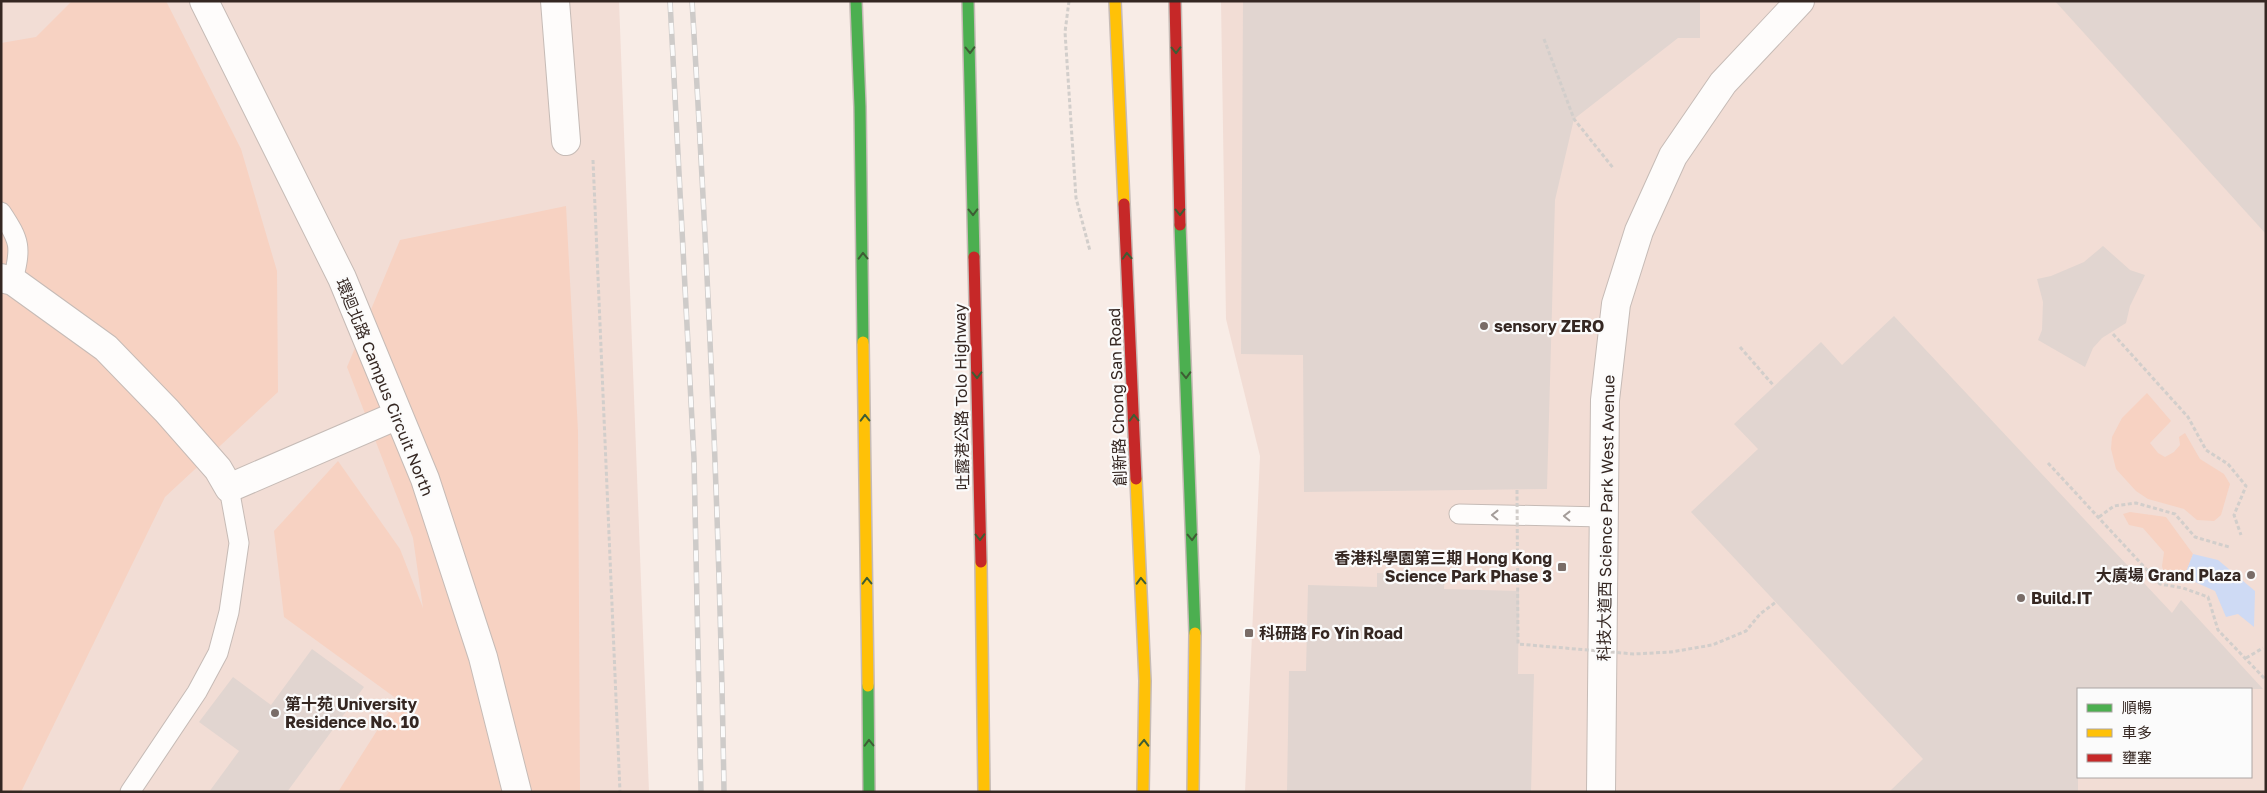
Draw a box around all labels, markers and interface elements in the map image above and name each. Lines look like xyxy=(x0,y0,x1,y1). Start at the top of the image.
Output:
one-way arrow xyxy=(964,46,975,54)
one-way arrow xyxy=(1171,46,1181,54)
one-way arrow xyxy=(968,209,979,217)
one-way arrow xyxy=(1174,209,1185,217)
one-way arrow xyxy=(857,251,868,259)
one-way arrow xyxy=(1122,252,1133,260)
street label: 環迴北路 Campus Circuit North xyxy=(332,275,438,499)
street label: 吐露港公路 Tolo Highway xyxy=(949,303,973,491)
street label: 創新路 Chong San Road xyxy=(1104,308,1130,486)
place label: sensory ZERO xyxy=(1494,316,1604,336)
marker: sensory ZERO xyxy=(1478,320,1490,332)
one-way arrow xyxy=(1181,371,1192,379)
one-way arrow xyxy=(972,372,982,379)
street label: 科技大道西 Science Park West Avenue xyxy=(1594,375,1618,661)
one-way arrow xyxy=(860,414,870,422)
one-way arrow xyxy=(1129,414,1140,422)
one-way arrow xyxy=(1491,509,1499,520)
one-way arrow xyxy=(1563,511,1570,521)
one-way arrow xyxy=(975,534,985,542)
one-way arrow xyxy=(1187,534,1197,541)
place label: 香港科學園第三期 Hong Kong Science Park Phase 3 xyxy=(1334,548,1552,586)
marker: 香港科學園第三期 Hong Kong Science Park Phase 3 xyxy=(1556,561,1568,573)
place label: 大廣場 Grand Plaza xyxy=(2096,565,2241,585)
marker: 大廣場 Grand Plaza xyxy=(2245,569,2257,581)
one-way arrow xyxy=(862,576,872,584)
one-way arrow xyxy=(1136,576,1146,584)
place label: Build.IT xyxy=(2031,588,2093,608)
marker: Build.IT xyxy=(2015,592,2027,604)
place label: 科研路 Fo Yin Road xyxy=(1259,623,1403,643)
marker: 科研路 Fo Yin Road xyxy=(1243,627,1255,639)
legend xyxy=(2077,688,2252,778)
place label: 第十苑 University Residence No. 10 xyxy=(285,694,420,732)
text: 順暢 xyxy=(2122,698,2152,716)
marker: 第十苑 University Residence No. 10 xyxy=(269,707,281,719)
text: 車多 xyxy=(2122,723,2152,741)
one-way arrow xyxy=(864,739,874,746)
one-way arrow xyxy=(1139,739,1149,746)
text: 壅塞 xyxy=(2122,748,2152,766)

